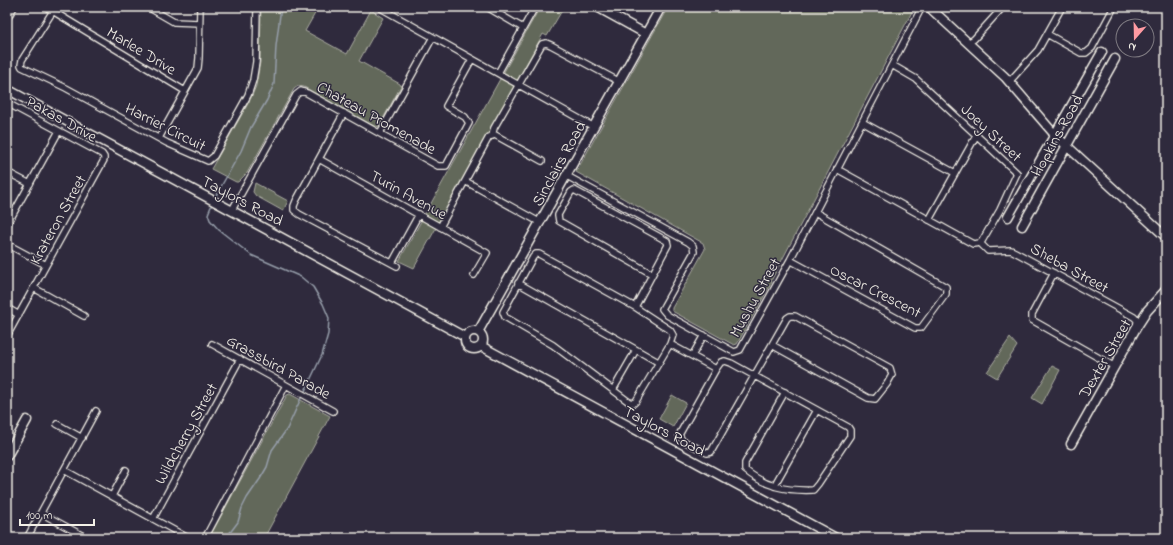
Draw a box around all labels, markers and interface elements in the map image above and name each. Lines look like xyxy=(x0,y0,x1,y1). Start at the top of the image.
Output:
north arrow xyxy=(1115,18,1155,58)
street label: Marlee Drive xyxy=(101,21,181,82)
text: N xyxy=(1126,38,1138,55)
street label: Chateau Promenade xyxy=(312,76,441,162)
street label: Pakas Drive xyxy=(21,90,102,150)
street label: Hopkins Road xyxy=(1025,91,1090,181)
street label: Harrier Circuit xyxy=(120,97,210,159)
street label: Joey Street xyxy=(954,99,1027,169)
street label: Sinclairs Road xyxy=(526,117,593,211)
street label: Turin Avenue xyxy=(365,165,452,227)
street label: Krateron Street xyxy=(24,170,94,269)
street label: Taylors Road xyxy=(197,170,287,233)
street label: Sheba Street xyxy=(1025,237,1113,301)
street label: Mushu Street xyxy=(724,253,788,342)
street label: Oscar Crescent xyxy=(825,258,926,325)
street label: Dexter Street xyxy=(1073,314,1138,404)
street label: Grassbird Parade xyxy=(222,329,335,407)
street label: Wildcherry Street xyxy=(149,378,225,489)
street label: Taylors Road xyxy=(619,400,709,463)
scale bar xyxy=(20,501,94,527)
text: 100 m xyxy=(26,507,53,525)

